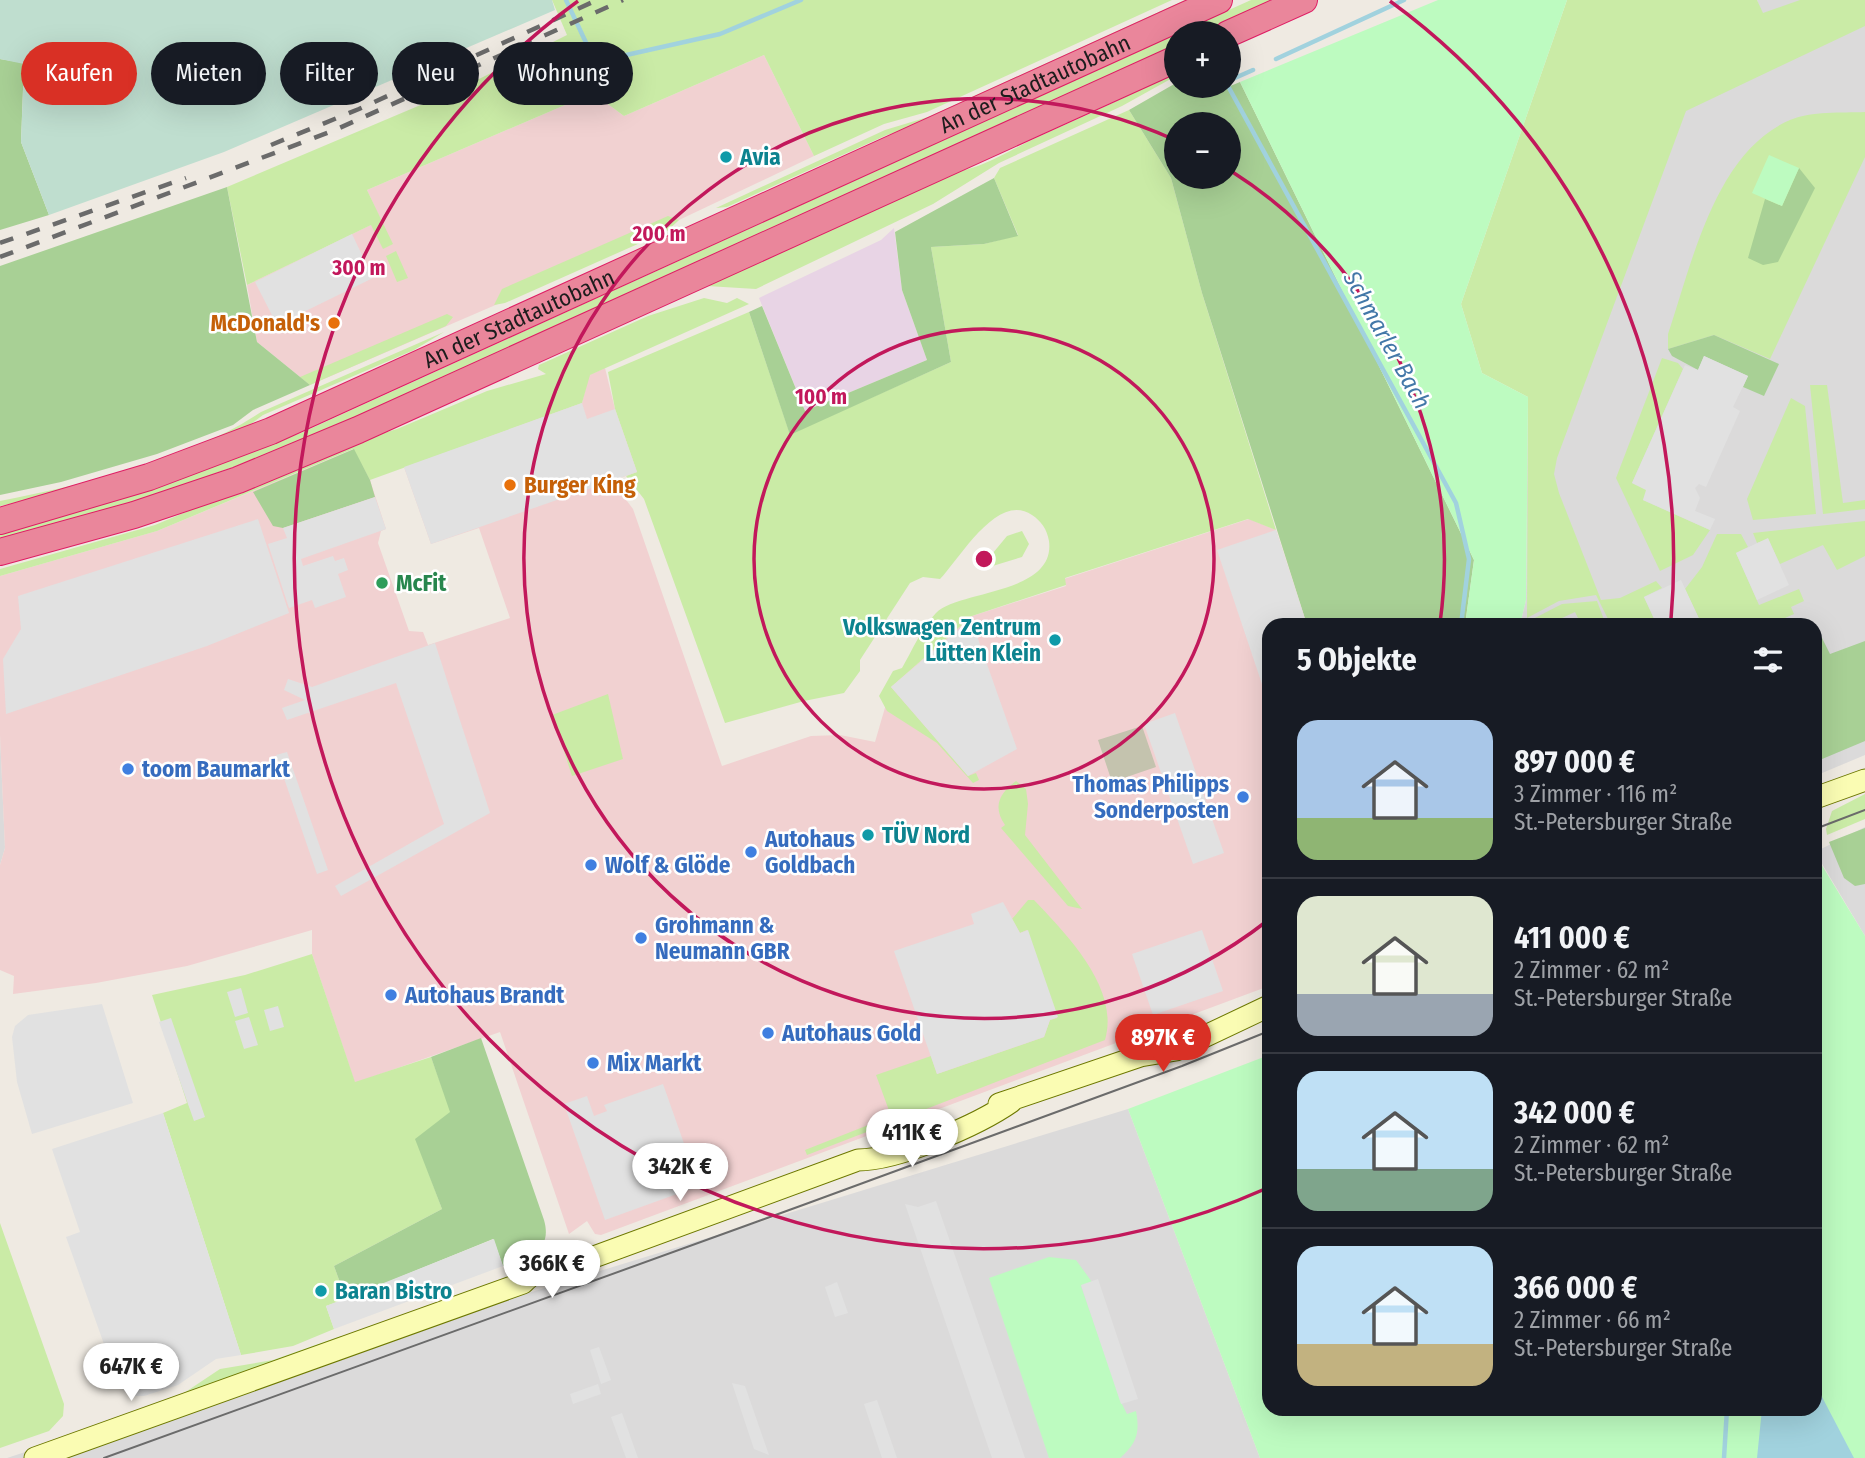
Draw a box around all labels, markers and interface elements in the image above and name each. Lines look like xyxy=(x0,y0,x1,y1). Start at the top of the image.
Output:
map controls xyxy=(1164,21,1241,189)
button: + xyxy=(1164,21,1241,98)
street label: An der Stadtautobahn xyxy=(935,28,1135,139)
chip: Kaufen xyxy=(21,42,137,105)
chip: Mieten xyxy=(151,42,266,105)
chip: Filter xyxy=(280,42,378,105)
chip: Neu xyxy=(392,42,479,105)
chip: Wohnung xyxy=(493,42,633,105)
button: − xyxy=(1164,112,1241,189)
place label: Avia xyxy=(739,143,781,171)
marker: Avia xyxy=(718,149,734,165)
text: 200 m xyxy=(631,221,686,247)
text: 300 m xyxy=(331,255,386,281)
street label: An der Stadtautobahn xyxy=(419,263,619,374)
water label: Schmarler Bach xyxy=(1337,265,1436,414)
place label: McDonald's xyxy=(210,309,320,337)
marker: McDonald's xyxy=(326,315,342,331)
text: 100 m xyxy=(795,384,847,410)
place label: Burger King xyxy=(524,471,636,499)
marker: Burger King xyxy=(502,477,518,493)
centre of rings xyxy=(972,547,996,571)
place label: McFit xyxy=(396,569,447,597)
marker: McFit xyxy=(374,575,390,591)
place label: Volkswagen Zentrum Lütten Klein xyxy=(842,613,1041,667)
marker: Volkswagen Zentrum Lütten Klein xyxy=(1047,632,1063,648)
icon: filters xyxy=(1749,641,1787,679)
text: 5 Objekte xyxy=(1297,642,1417,678)
text: 897 000 € xyxy=(1514,744,1635,780)
icon: home xyxy=(1353,748,1437,832)
place label: toom Baumarkt xyxy=(142,755,291,783)
marker: toom Baumarkt xyxy=(120,761,136,777)
place label: Thomas Philipps Sonderposten xyxy=(1072,770,1229,824)
text: 3 Zimmer · 116 m² xyxy=(1514,780,1677,808)
marker: Thomas Philipps Sonderposten xyxy=(1235,789,1251,805)
text: St.-Petersburger Straße xyxy=(1514,808,1732,836)
place label: TÜV Nord xyxy=(882,821,970,849)
place label: Autohaus Goldbach xyxy=(764,825,855,879)
marker: TÜV Nord xyxy=(860,827,876,843)
marker: Autohaus Goldbach xyxy=(743,844,759,860)
place label: Wolf & Glöde xyxy=(605,851,731,879)
marker: Wolf & Glöde xyxy=(583,857,599,873)
place label: Grohmann & Neumann GBR xyxy=(655,911,791,965)
text: 411 000 € xyxy=(1514,920,1630,956)
icon: home xyxy=(1353,924,1437,1008)
marker: Grohmann & Neumann GBR xyxy=(633,930,649,946)
text: 2 Zimmer · 62 m² xyxy=(1514,956,1669,984)
place label: Autohaus Brandt xyxy=(404,981,565,1009)
text: St.-Petersburger Straße xyxy=(1514,984,1732,1012)
marker: Autohaus Brandt xyxy=(383,987,399,1003)
pin: 897K € xyxy=(1106,1014,1220,1074)
place label: Autohaus Gold xyxy=(781,1019,921,1047)
text: 897K € xyxy=(1131,1023,1195,1051)
marker: Autohaus Gold xyxy=(760,1025,776,1041)
place label: Mix Markt xyxy=(607,1049,702,1077)
marker: Mix Markt xyxy=(585,1055,601,1071)
text: 342 000 € xyxy=(1514,1095,1635,1131)
icon: home xyxy=(1353,1099,1437,1183)
pin: 411K € xyxy=(855,1110,969,1169)
text: 411K € xyxy=(882,1118,942,1146)
text: 2 Zimmer · 62 m² xyxy=(1514,1131,1669,1159)
pin: 342K € xyxy=(623,1144,737,1203)
text: 342K € xyxy=(648,1152,712,1180)
text: St.-Petersburger Straße xyxy=(1514,1159,1732,1187)
pin: 366K € xyxy=(495,1240,609,1300)
text: 366K € xyxy=(519,1249,585,1277)
text: 366 000 € xyxy=(1514,1270,1637,1306)
icon: home xyxy=(1353,1274,1437,1358)
place label: Baran Bistro xyxy=(335,1277,452,1305)
marker: Baran Bistro xyxy=(313,1283,329,1299)
text: 2 Zimmer · 66 m² xyxy=(1514,1306,1671,1334)
text: St.-Petersburger Straße xyxy=(1514,1334,1732,1362)
pin: 647K € xyxy=(74,1344,188,1403)
text: 647K € xyxy=(99,1352,163,1380)

